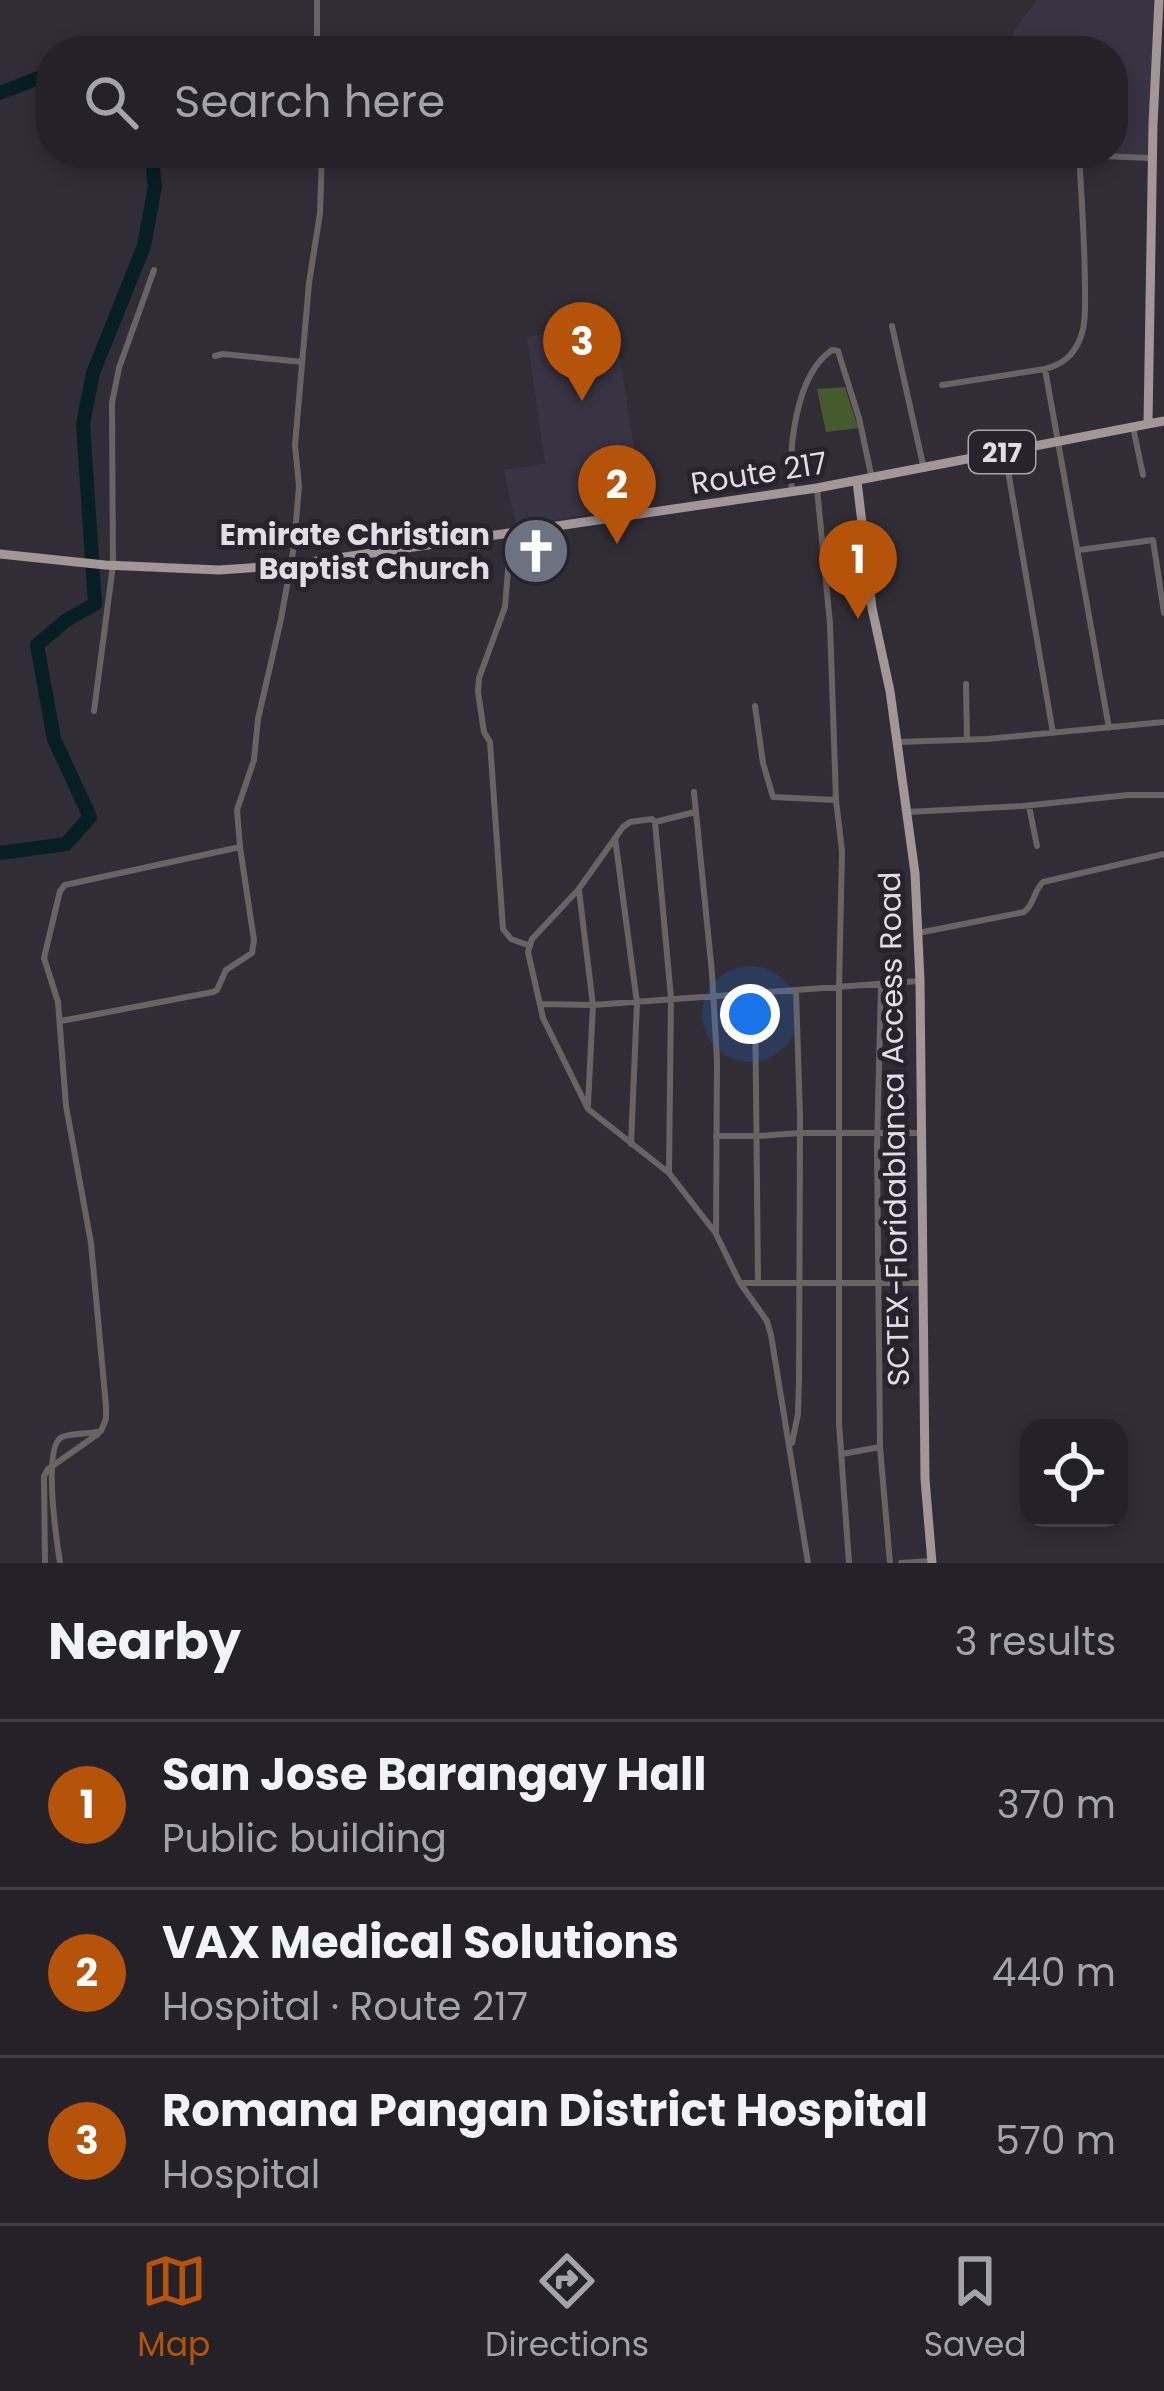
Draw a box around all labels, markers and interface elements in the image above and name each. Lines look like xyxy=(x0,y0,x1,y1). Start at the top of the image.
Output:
search box xyxy=(36,36,1128,168)
icon: search xyxy=(78,69,144,135)
text: Search here xyxy=(174,70,445,133)
pin: 3 xyxy=(543,302,621,401)
road number: 217 xyxy=(969,431,1035,473)
street label: Route 217 xyxy=(688,441,830,505)
pin: 2 xyxy=(578,445,656,544)
place label: Emirate Christian Baptist Church xyxy=(220,513,490,590)
church icon: Emirate Christian Baptist Church xyxy=(501,516,571,586)
pin: 1 xyxy=(819,520,897,619)
street label: SCTEX-Floridablanca Access Road xyxy=(868,871,920,1387)
your location xyxy=(720,984,780,1044)
map controls xyxy=(1020,1419,1128,1527)
button: locate xyxy=(1020,1419,1128,1527)
text: Nearby xyxy=(48,1605,241,1677)
text: 3 results xyxy=(954,1614,1116,1669)
text: San Jose Barangay Hall xyxy=(162,1743,707,1806)
text: 1 xyxy=(80,1777,94,1832)
text: 370 m xyxy=(997,1777,1116,1832)
text: Public building xyxy=(162,1811,447,1866)
text: VAX Medical Solutions xyxy=(162,1911,679,1974)
text: 2 xyxy=(76,1945,98,2000)
text: 440 m xyxy=(992,1945,1116,2000)
text: Hospital · Route 217 xyxy=(162,1979,528,2034)
text: Romana Pangan District Hospital xyxy=(162,2079,928,2142)
text: 3 xyxy=(75,2113,99,2168)
text: 570 m xyxy=(995,2113,1116,2168)
text: Hospital xyxy=(162,2147,320,2202)
tab: Map xyxy=(137,2248,210,2370)
tab: Directions xyxy=(485,2248,649,2370)
tab: Saved xyxy=(924,2248,1027,2370)

